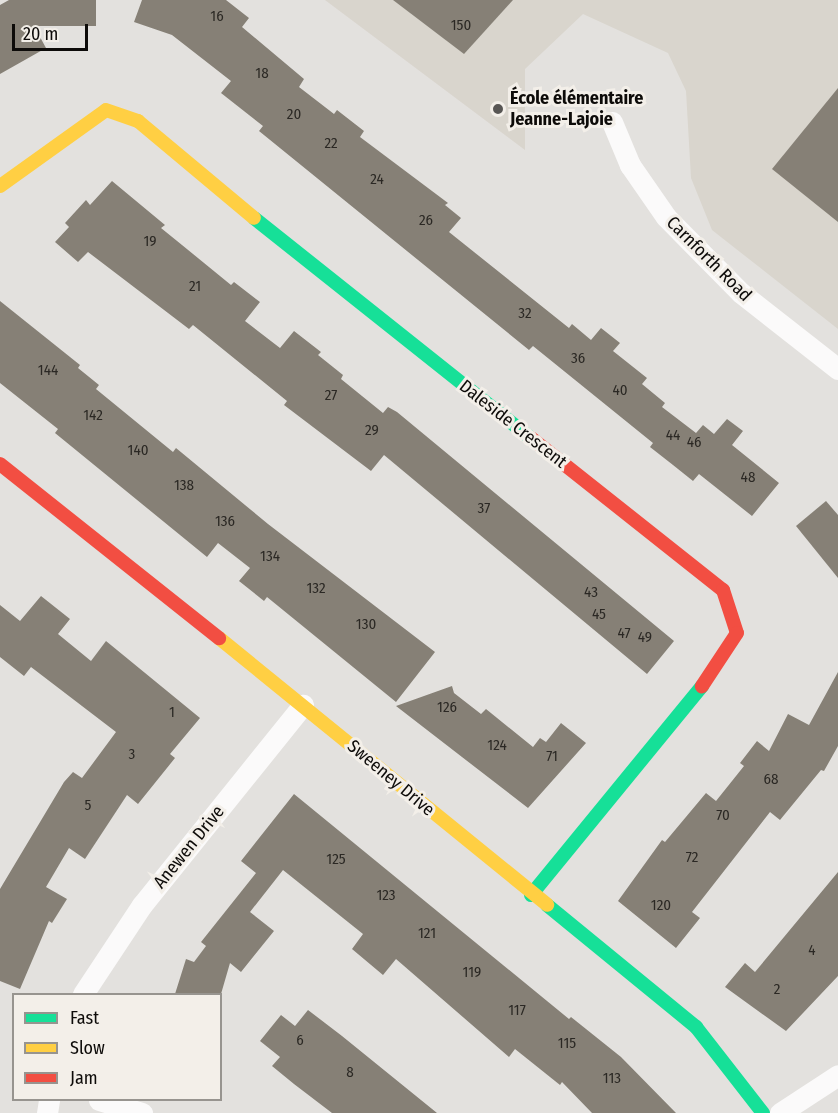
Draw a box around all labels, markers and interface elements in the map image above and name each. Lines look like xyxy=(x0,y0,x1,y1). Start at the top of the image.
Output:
house number: 16 xyxy=(210,8,224,26)
scale bar xyxy=(15,12,92,50)
house number: 150 xyxy=(451,17,471,35)
text: 20 m xyxy=(23,23,58,45)
house number: 18 xyxy=(255,65,269,83)
place label: École élémentaire Jeanne-Lajoie xyxy=(510,88,643,130)
marker: École élémentaire Jeanne-Lajoie xyxy=(491,102,505,116)
house number: 20 xyxy=(287,106,301,124)
house number: 22 xyxy=(324,135,338,153)
house number: 24 xyxy=(370,171,384,189)
house number: 26 xyxy=(419,212,433,230)
street label: Carnforth Road xyxy=(662,212,756,306)
house number: 19 xyxy=(143,233,157,251)
house number: 21 xyxy=(189,278,201,296)
house number: 32 xyxy=(518,305,532,323)
house number: 36 xyxy=(571,350,585,368)
house number: 144 xyxy=(38,362,58,380)
street label: Daleside Crescent xyxy=(455,375,571,473)
house number: 40 xyxy=(612,382,628,400)
house number: 27 xyxy=(325,387,337,405)
house number: 142 xyxy=(83,407,103,425)
house number: 29 xyxy=(365,422,379,440)
house number: 44 xyxy=(666,427,680,445)
house number: 46 xyxy=(687,434,701,452)
house number: 140 xyxy=(128,442,148,460)
house number: 48 xyxy=(741,469,755,487)
house number: 138 xyxy=(174,477,194,495)
house number: 37 xyxy=(478,500,490,518)
house number: 136 xyxy=(215,513,235,531)
house number: 134 xyxy=(260,548,280,566)
house number: 132 xyxy=(306,580,326,598)
house number: 43 xyxy=(584,584,598,602)
house number: 45 xyxy=(592,606,606,624)
house number: 130 xyxy=(356,616,376,634)
house number: 47 xyxy=(617,625,631,643)
house number: 49 xyxy=(638,629,652,647)
house number: 126 xyxy=(437,699,457,717)
house number: 1 xyxy=(169,704,175,722)
street label: Sweeney Drive xyxy=(343,735,439,821)
house number: 124 xyxy=(487,737,507,755)
house number: 3 xyxy=(129,746,135,764)
house number: 71 xyxy=(546,748,558,766)
house number: 68 xyxy=(764,771,778,789)
house number: 5 xyxy=(85,797,91,815)
street label: Anewen Drive xyxy=(149,801,229,893)
house number: 70 xyxy=(716,807,730,825)
house number: 72 xyxy=(686,849,698,867)
house number: 125 xyxy=(326,851,346,869)
house number: 123 xyxy=(376,887,396,905)
house number: 120 xyxy=(651,897,671,915)
house number: 121 xyxy=(418,925,436,943)
house number: 4 xyxy=(808,942,816,960)
house number: 119 xyxy=(463,964,481,982)
house number: 2 xyxy=(774,981,780,999)
legend xyxy=(12,993,222,1101)
house number: 117 xyxy=(508,1002,526,1020)
text: Fast xyxy=(70,1007,99,1029)
house number: 6 xyxy=(296,1032,304,1050)
house number: 115 xyxy=(558,1035,576,1053)
text: Slow xyxy=(70,1037,105,1059)
house number: 8 xyxy=(346,1064,354,1082)
text: Jam xyxy=(70,1067,98,1089)
house number: 113 xyxy=(603,1070,621,1088)

